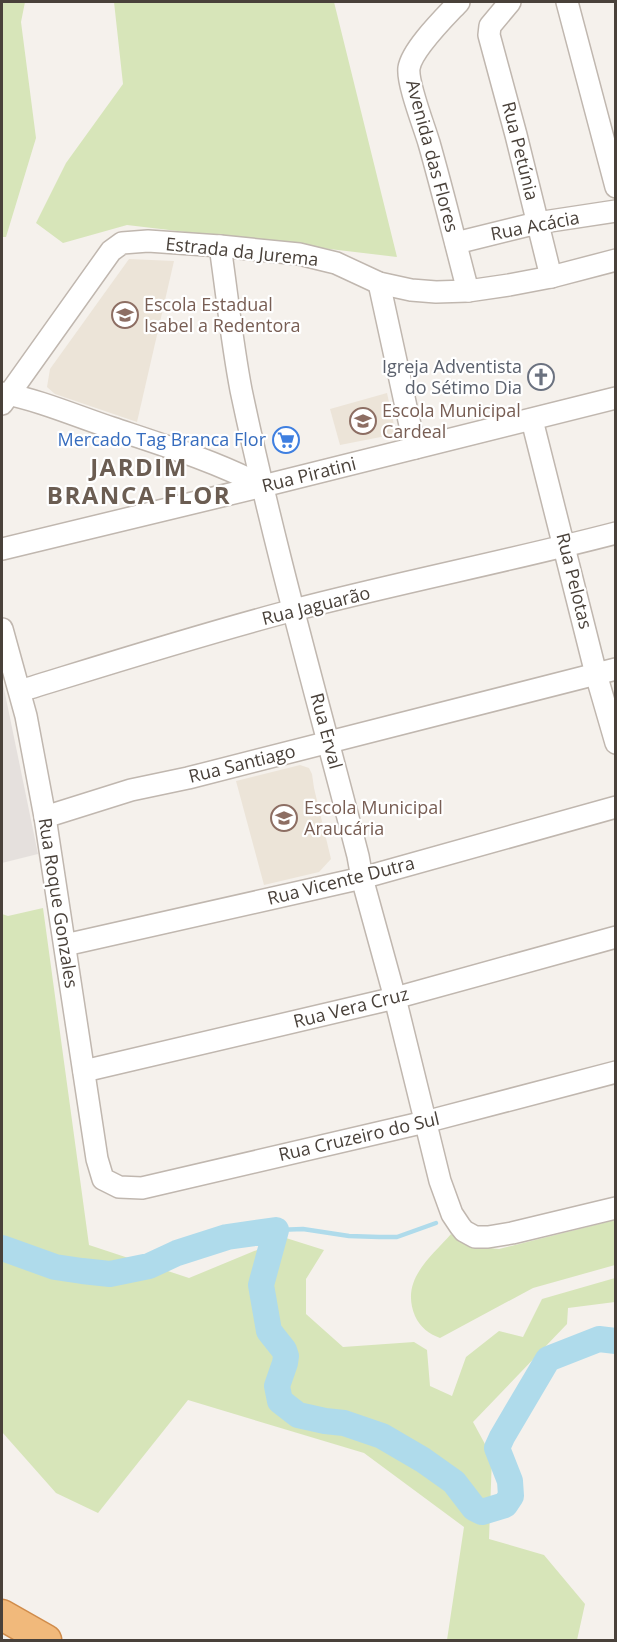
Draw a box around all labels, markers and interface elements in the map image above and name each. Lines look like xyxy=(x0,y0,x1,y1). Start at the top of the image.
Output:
street label: Avenida das Flores xyxy=(401,77,465,235)
street label: Rua Petúnia xyxy=(497,99,545,203)
street label: Rua Acácia xyxy=(488,205,581,245)
street label: Estrada da Jurema xyxy=(164,231,320,271)
place label: Escola Estadual Isabel a Redentora xyxy=(144,292,301,337)
school or university icon: Escola Estadual Isabel a Redentora xyxy=(110,300,140,330)
place label: Igreja Adventista do Sétimo Dia xyxy=(382,354,522,399)
church icon: Igreja Adventista do Sétimo Dia xyxy=(526,362,556,392)
place label: Escola Municipal Cardeal xyxy=(382,398,521,443)
school or university icon: Escola Municipal Cardeal xyxy=(348,406,378,436)
supermarket icon: Mercado Tag Branca Flor xyxy=(271,425,301,455)
place label: Mercado Tag Branca Flor xyxy=(57,427,267,451)
district label: JARDIM BRANCA FLOR xyxy=(47,450,231,511)
street label: Rua Piratini xyxy=(259,451,358,497)
street label: Rua Pelotas xyxy=(551,530,598,631)
street label: Rua Jaguarão xyxy=(259,580,372,630)
street label: Rua Erval xyxy=(305,690,349,771)
street label: Rua Santiago xyxy=(186,738,298,788)
place label: Escola Municipal Araucária xyxy=(304,795,443,840)
school or university icon: Escola Municipal Araucária xyxy=(269,803,299,833)
street label: Rua Roque Gonzales xyxy=(34,816,84,990)
street label: Rua Vicente Dutra xyxy=(265,850,417,910)
street label: Rua Vera Cruz xyxy=(291,981,411,1033)
street label: Rua Cruzeiro do Sul xyxy=(276,1106,442,1166)

